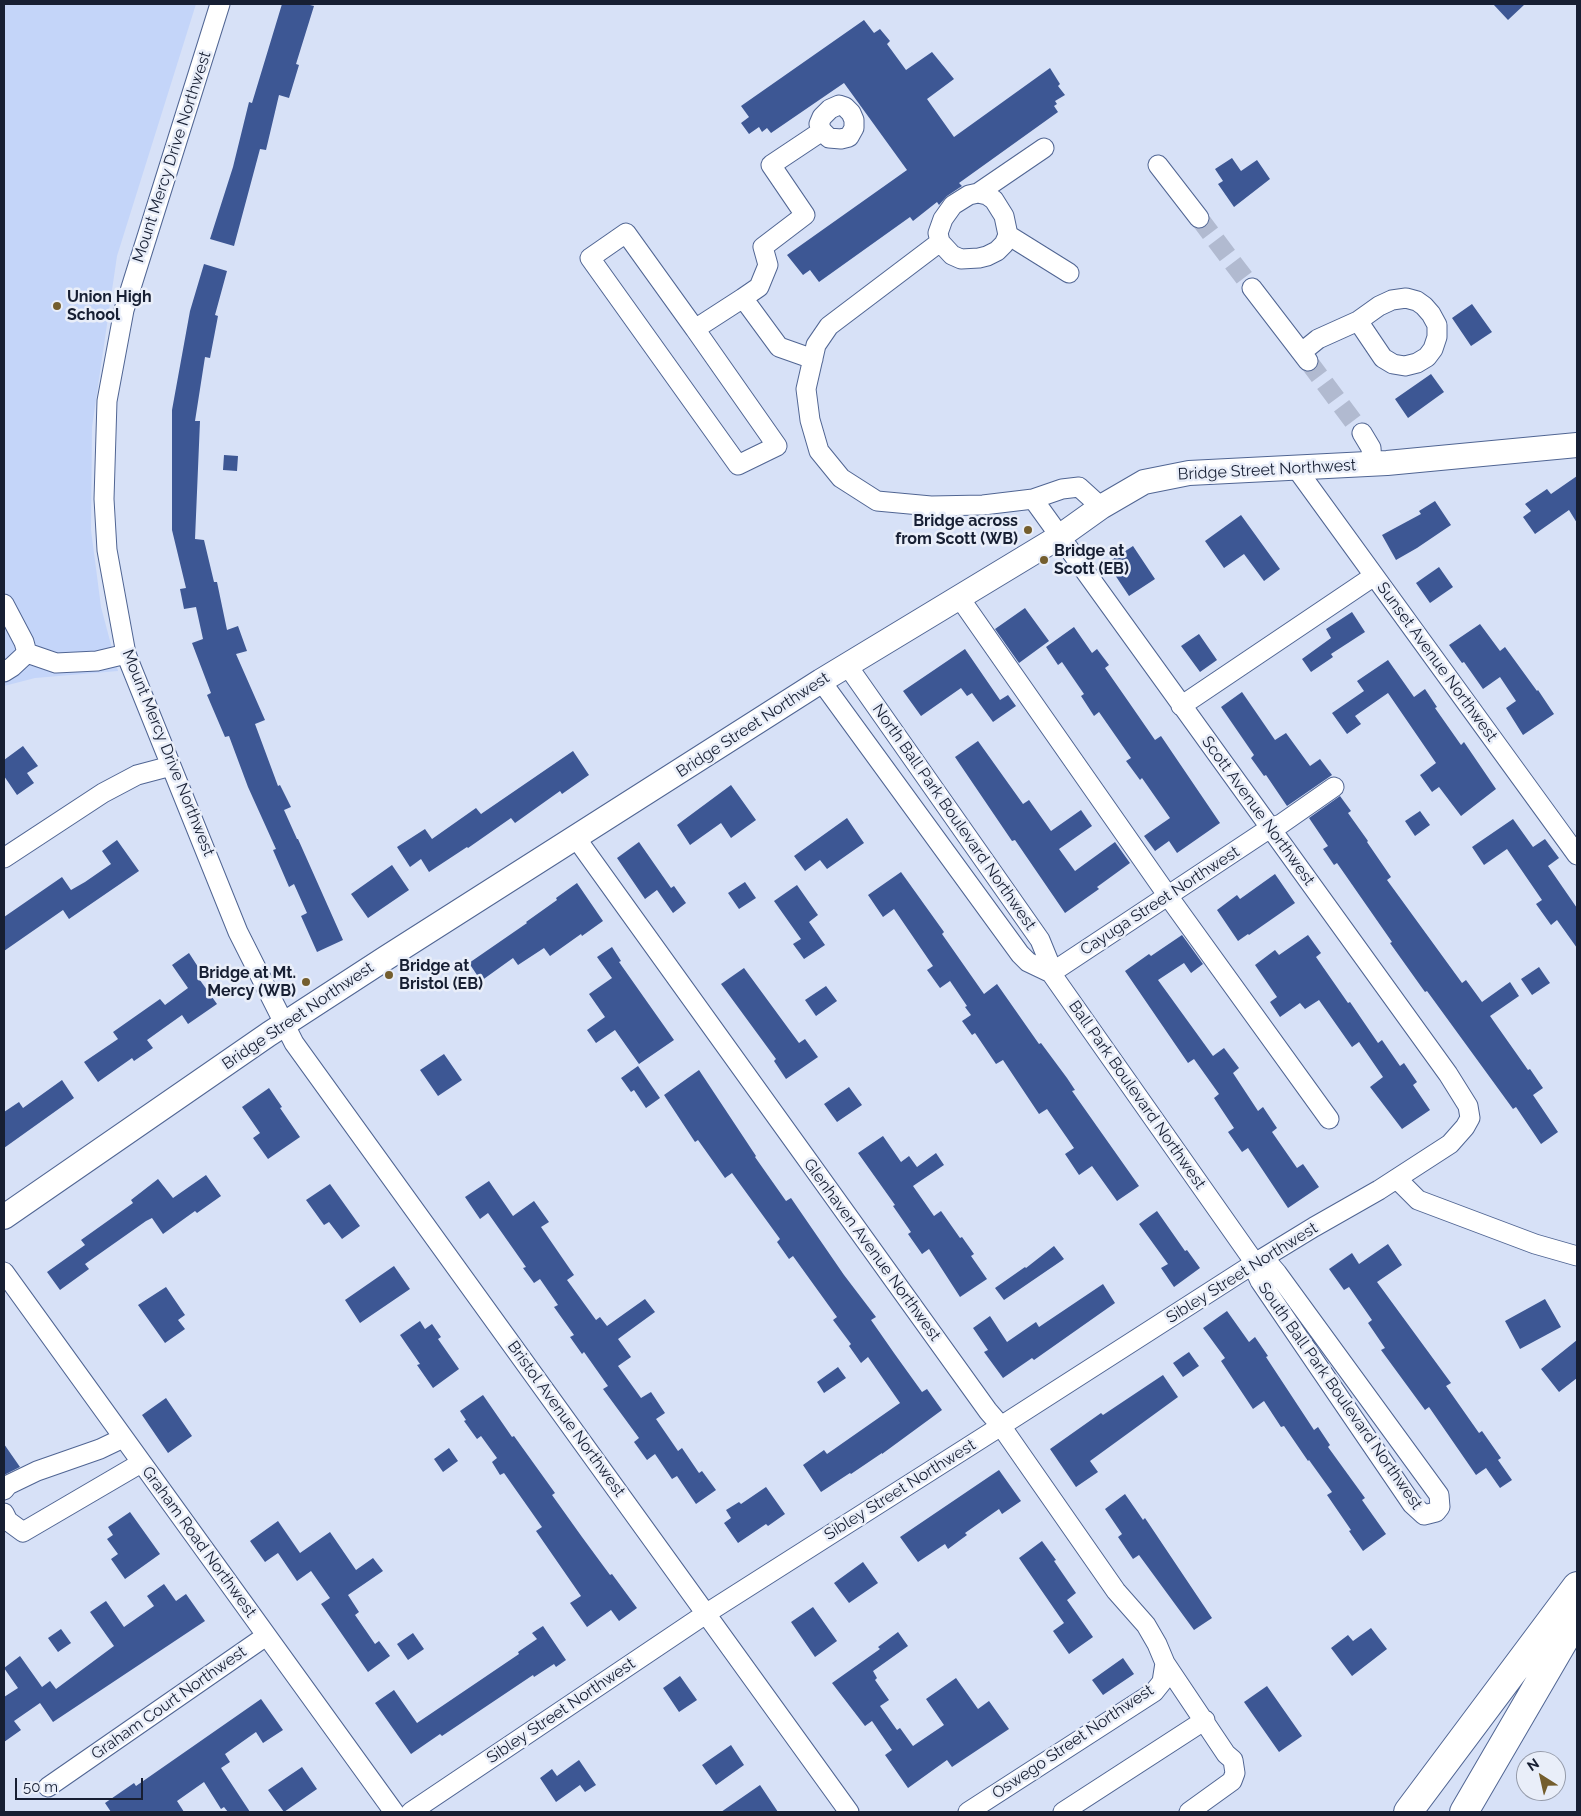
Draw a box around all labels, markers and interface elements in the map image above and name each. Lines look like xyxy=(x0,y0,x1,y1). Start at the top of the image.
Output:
street label: Mount Mercy Drive Northwest xyxy=(129,49,215,265)
place label: Union High School xyxy=(67,287,152,325)
marker: Union High School xyxy=(51,300,63,312)
street label: Bridge Street Northwest xyxy=(1177,456,1357,484)
place label: Bridge across from Scott (WB) xyxy=(895,511,1018,549)
marker: Bridge across from Scott (WB) xyxy=(1022,524,1034,536)
place label: Bridge at Scott (EB) xyxy=(1054,541,1129,579)
marker: Bridge at Scott (EB) xyxy=(1038,554,1050,566)
street label: Sunset Avenue Northwest xyxy=(1373,579,1501,745)
street label: Mount Mercy Drive Northwest xyxy=(118,647,218,859)
street label: Bridge Street Northwest xyxy=(673,668,833,782)
street label: North Ball Park Boulevard Northwest xyxy=(868,700,1040,934)
street label: Scott Avenue Northwest xyxy=(1197,733,1319,889)
street label: Cayuga Street Northwest xyxy=(1077,842,1243,960)
place label: Bridge at Bristol (EB) xyxy=(399,956,483,994)
street label: Bridge Street Northwest xyxy=(219,958,377,1074)
place label: Bridge at Mt. Mercy (WB) xyxy=(198,963,296,1001)
marker: Bridge at Bristol (EB) xyxy=(383,969,395,981)
marker: Bridge at Mt. Mercy (WB) xyxy=(300,976,312,988)
street label: Ball Park Boulevard Northwest xyxy=(1064,997,1210,1193)
street label: Glenhaven Avenue Northwest xyxy=(799,1155,945,1345)
street label: Sibley Street Northwest xyxy=(1163,1219,1321,1327)
street label: South Ball Park Boulevard Northwest xyxy=(1254,1279,1426,1513)
street label: Bristol Avenue Northwest xyxy=(503,1337,629,1501)
street label: Sibley Street Northwest xyxy=(821,1436,979,1544)
street label: Graham Road Northwest xyxy=(138,1463,260,1621)
street label: Graham Court Northwest xyxy=(88,1642,250,1764)
street label: Sibley Street Northwest xyxy=(483,1654,639,1768)
street label: Oswego Street Northwest xyxy=(989,1681,1157,1803)
north arrow xyxy=(1516,1751,1566,1801)
text: N xyxy=(1524,1755,1542,1774)
scale bar xyxy=(18,1768,145,1800)
text: 50 m xyxy=(23,1778,58,1796)

